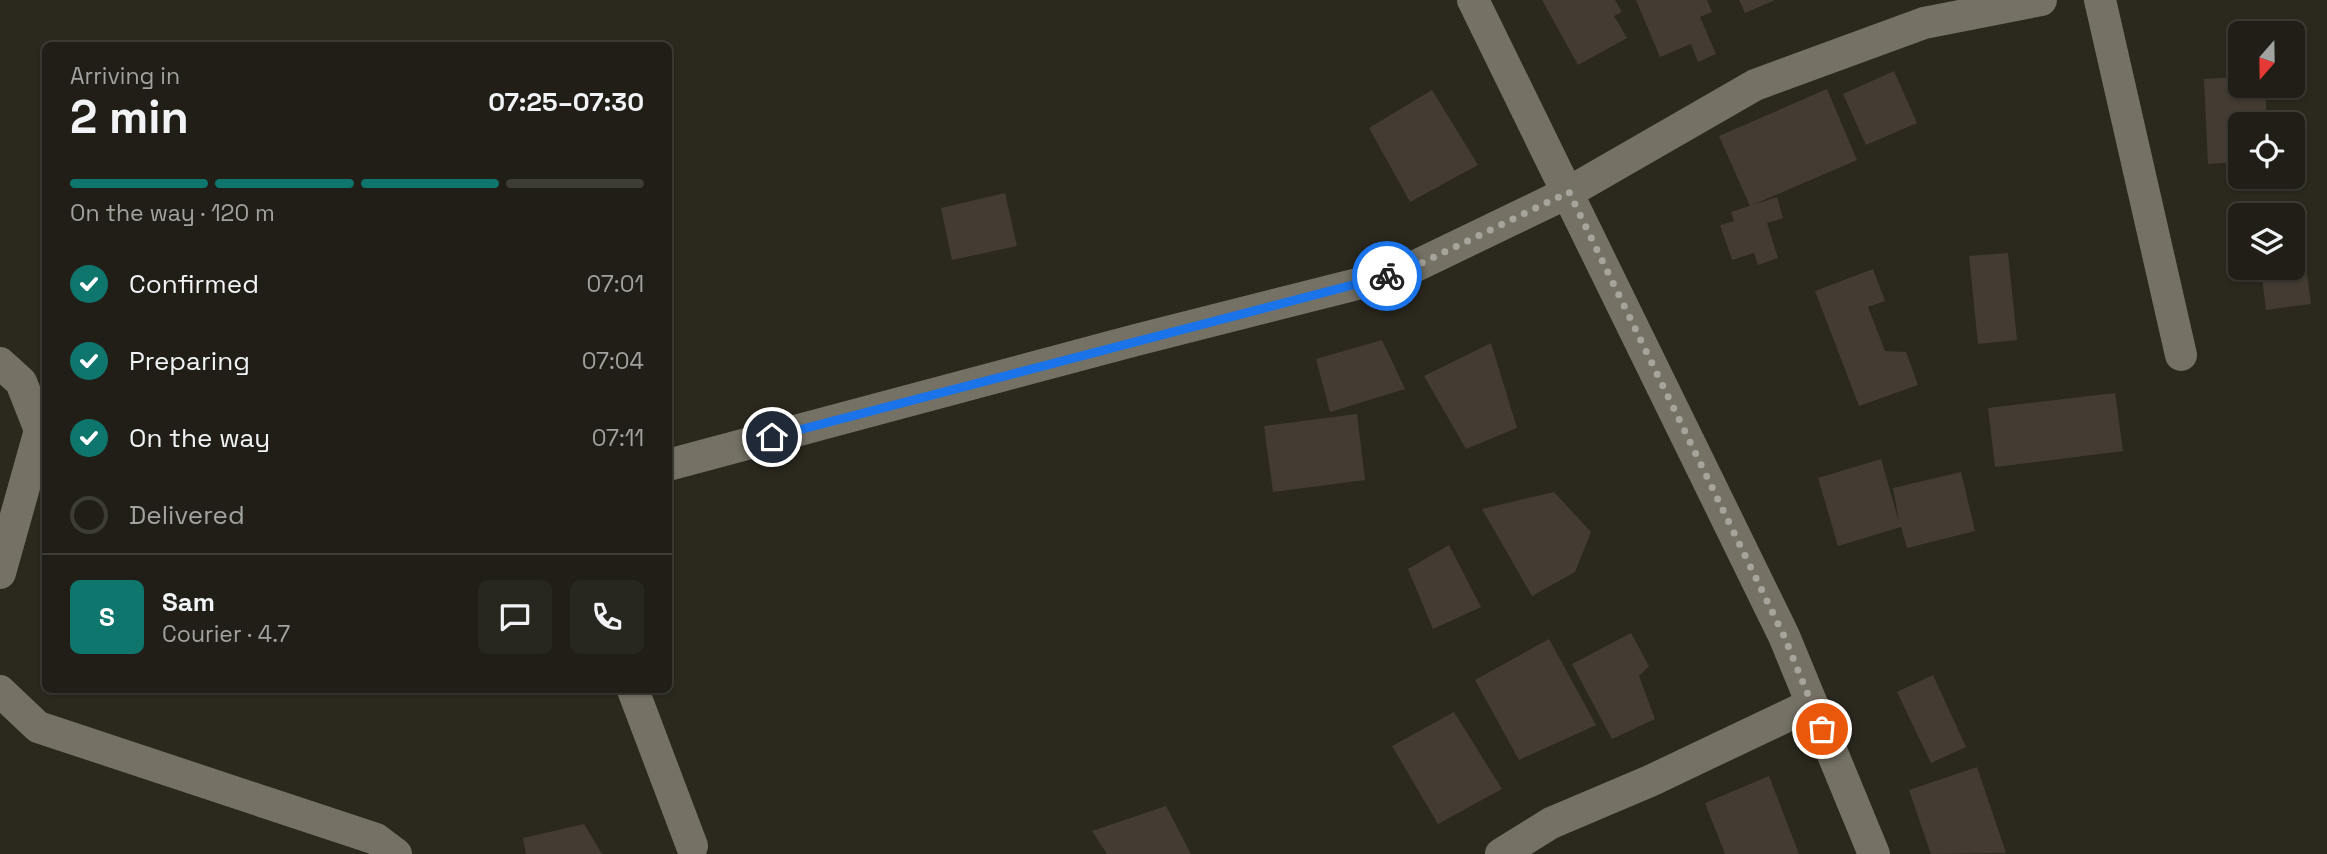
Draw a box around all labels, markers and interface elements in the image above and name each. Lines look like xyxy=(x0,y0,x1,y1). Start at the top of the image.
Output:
north arrow xyxy=(2228,21,2305,98)
map controls xyxy=(2228,21,2305,280)
text: Arriving in xyxy=(70,61,180,91)
text: 07:25–07:30 xyxy=(488,85,644,119)
text: 2 min xyxy=(70,88,189,146)
button: locate xyxy=(2228,112,2305,189)
text: On the way · 120 m xyxy=(70,198,275,228)
button: layers xyxy=(2228,203,2305,280)
courier xyxy=(1352,241,1422,311)
icon: bike xyxy=(1368,257,1406,295)
icon: check xyxy=(70,265,108,303)
text: Confirmed xyxy=(129,267,259,301)
text: 07:01 xyxy=(587,269,644,299)
icon: check xyxy=(70,342,108,380)
text: Preparing xyxy=(129,344,250,378)
text: 07:04 xyxy=(582,346,644,376)
pin xyxy=(742,407,802,467)
icon: home xyxy=(753,418,791,456)
icon: check xyxy=(70,419,108,457)
text: On the way xyxy=(129,421,270,455)
text: 07:11 xyxy=(592,423,644,453)
text: Delivered xyxy=(129,498,245,532)
button: chat xyxy=(478,580,552,654)
button: phone xyxy=(570,580,644,654)
text: Sam xyxy=(162,585,215,619)
text: S xyxy=(99,600,115,634)
text: Courier · 4.7 xyxy=(162,619,290,649)
pin xyxy=(1792,699,1852,759)
icon: bag xyxy=(1803,710,1841,748)

